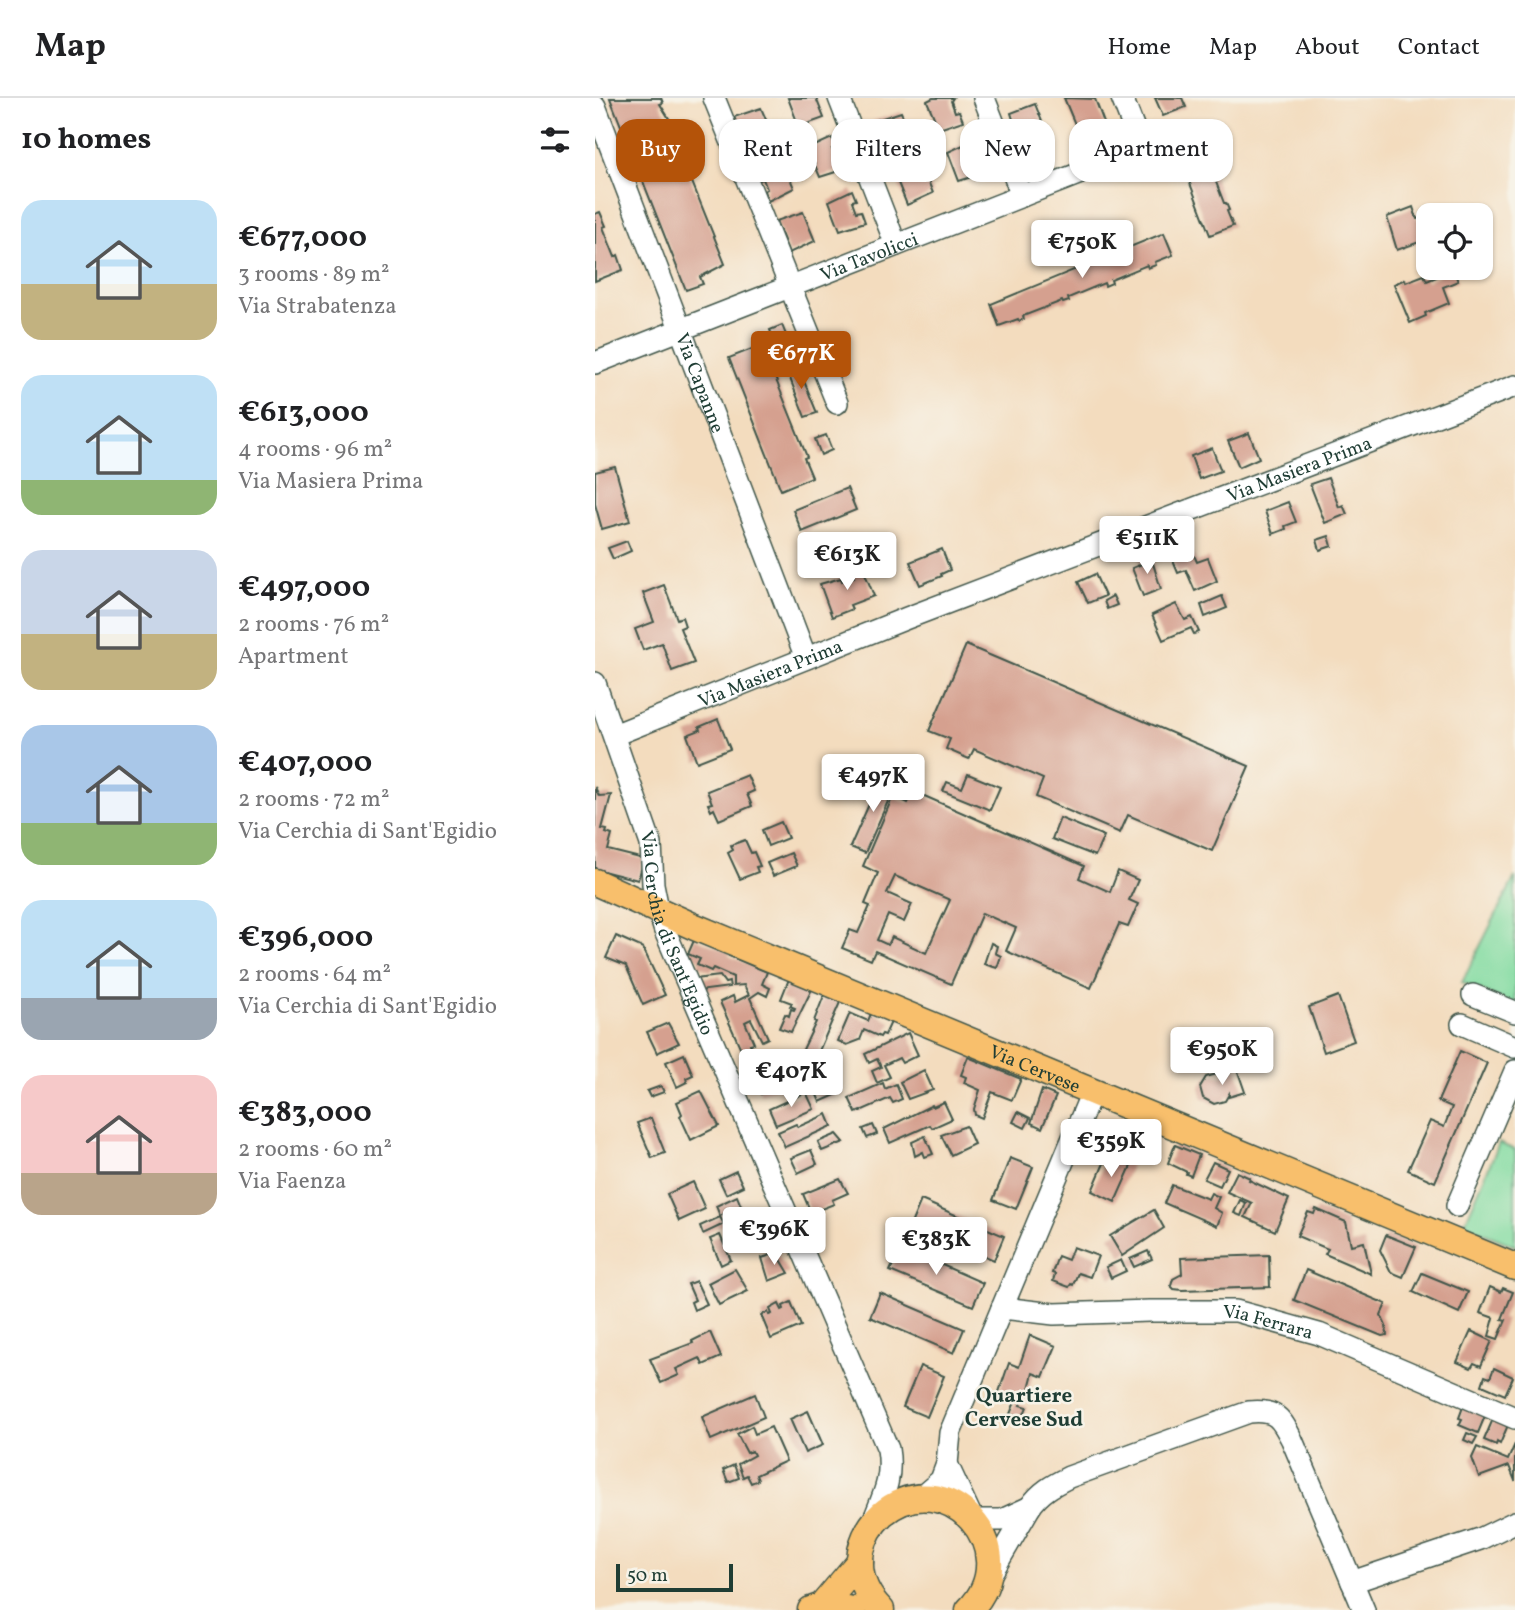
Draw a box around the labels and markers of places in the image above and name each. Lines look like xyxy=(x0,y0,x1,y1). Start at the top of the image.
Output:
pin: €750K xyxy=(1033,220,1131,280)
pin: €677K xyxy=(752,331,850,391)
pin: €511K xyxy=(1098,517,1196,576)
pin: €613K xyxy=(798,532,896,592)
pin: €497K xyxy=(824,754,922,814)
pin: €950K xyxy=(1173,1028,1271,1087)
pin: €407K xyxy=(742,1049,840,1109)
pin: €359K xyxy=(1062,1119,1160,1179)
pin: €396K xyxy=(725,1208,823,1267)
pin: €383K xyxy=(887,1218,985,1277)

